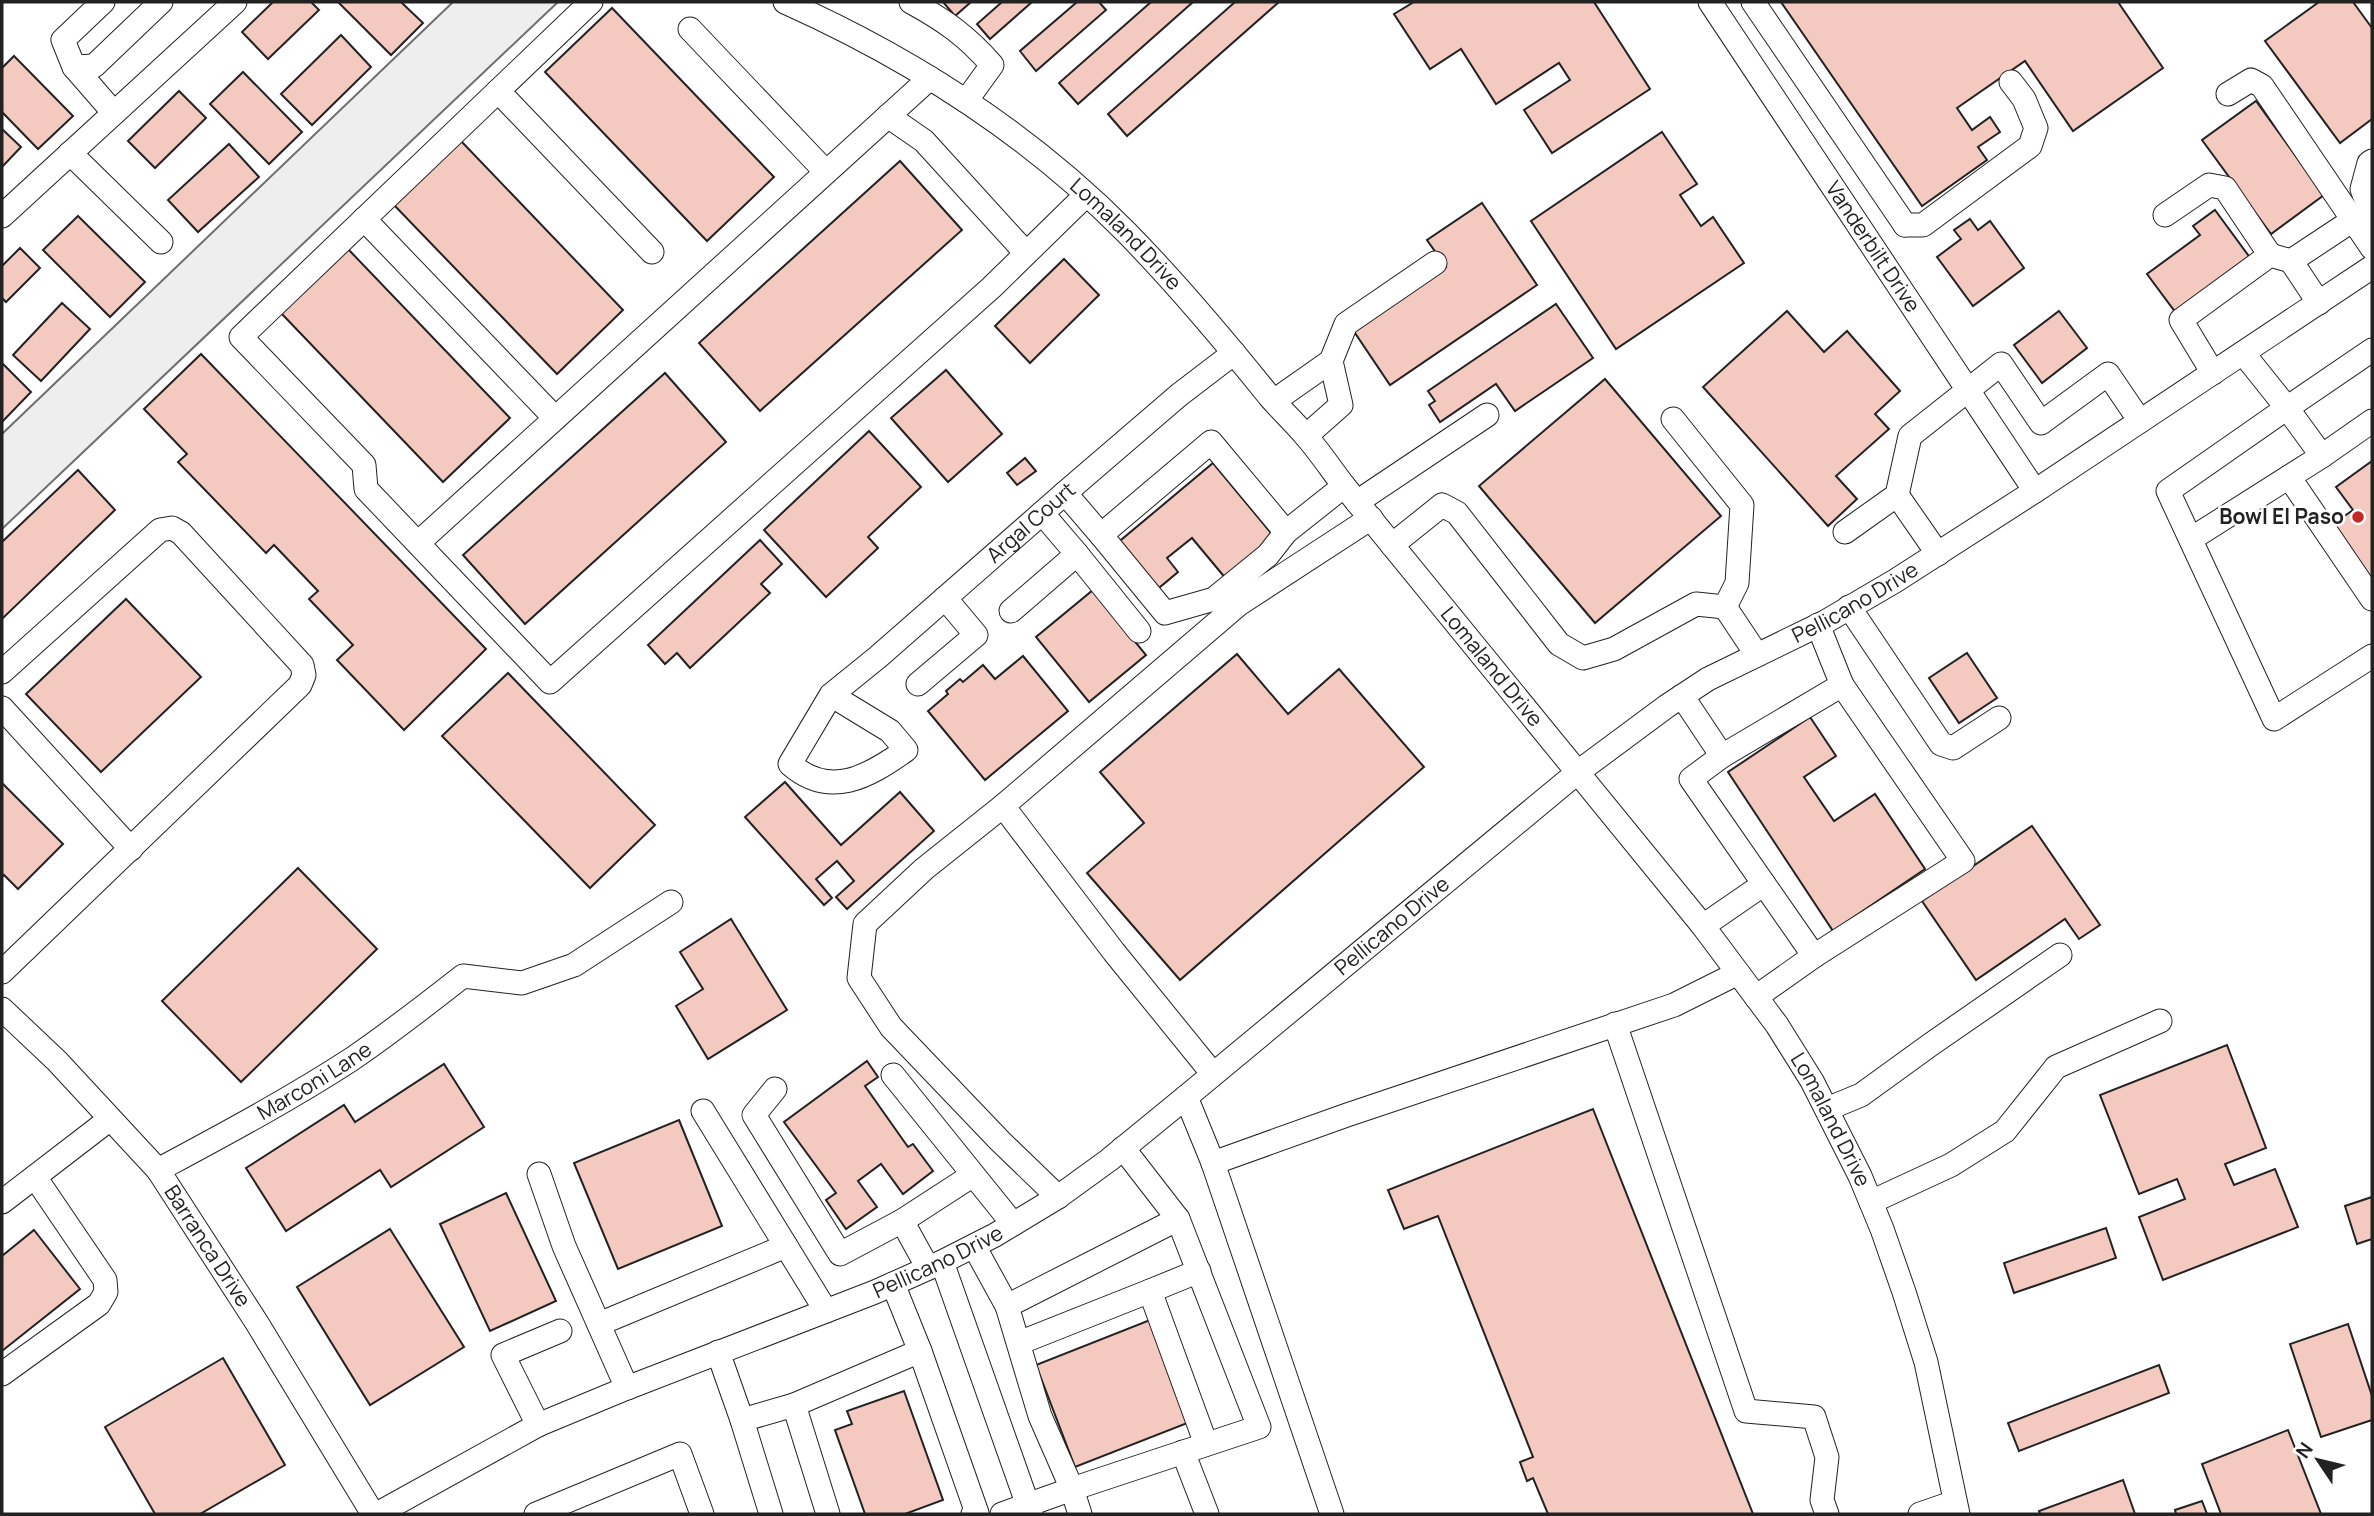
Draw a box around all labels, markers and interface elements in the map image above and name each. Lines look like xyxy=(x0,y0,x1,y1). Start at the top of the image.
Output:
street label: Lomaland Drive xyxy=(1065,171,1188,296)
street label: Vanderbilt Drive xyxy=(1820,175,1927,317)
street label: Argal Court xyxy=(980,475,1081,569)
place label: Bowl El Paso xyxy=(2219,502,2344,530)
marker: Bowl El Paso xyxy=(2350,509,2366,525)
street label: Pellicano Drive xyxy=(1787,555,1923,649)
street label: Lomaland Drive xyxy=(1435,600,1550,732)
street label: Pellicano Drive xyxy=(1328,870,1455,981)
street label: Marconi Lane xyxy=(252,1035,377,1126)
street label: Lomaland Drive xyxy=(1785,1047,1878,1190)
street label: Barranca Drive xyxy=(158,1179,258,1312)
street label: Pellicano Drive xyxy=(868,1218,1008,1304)
north arrow xyxy=(2283,1425,2353,1495)
text: N xyxy=(2290,1437,2319,1463)

